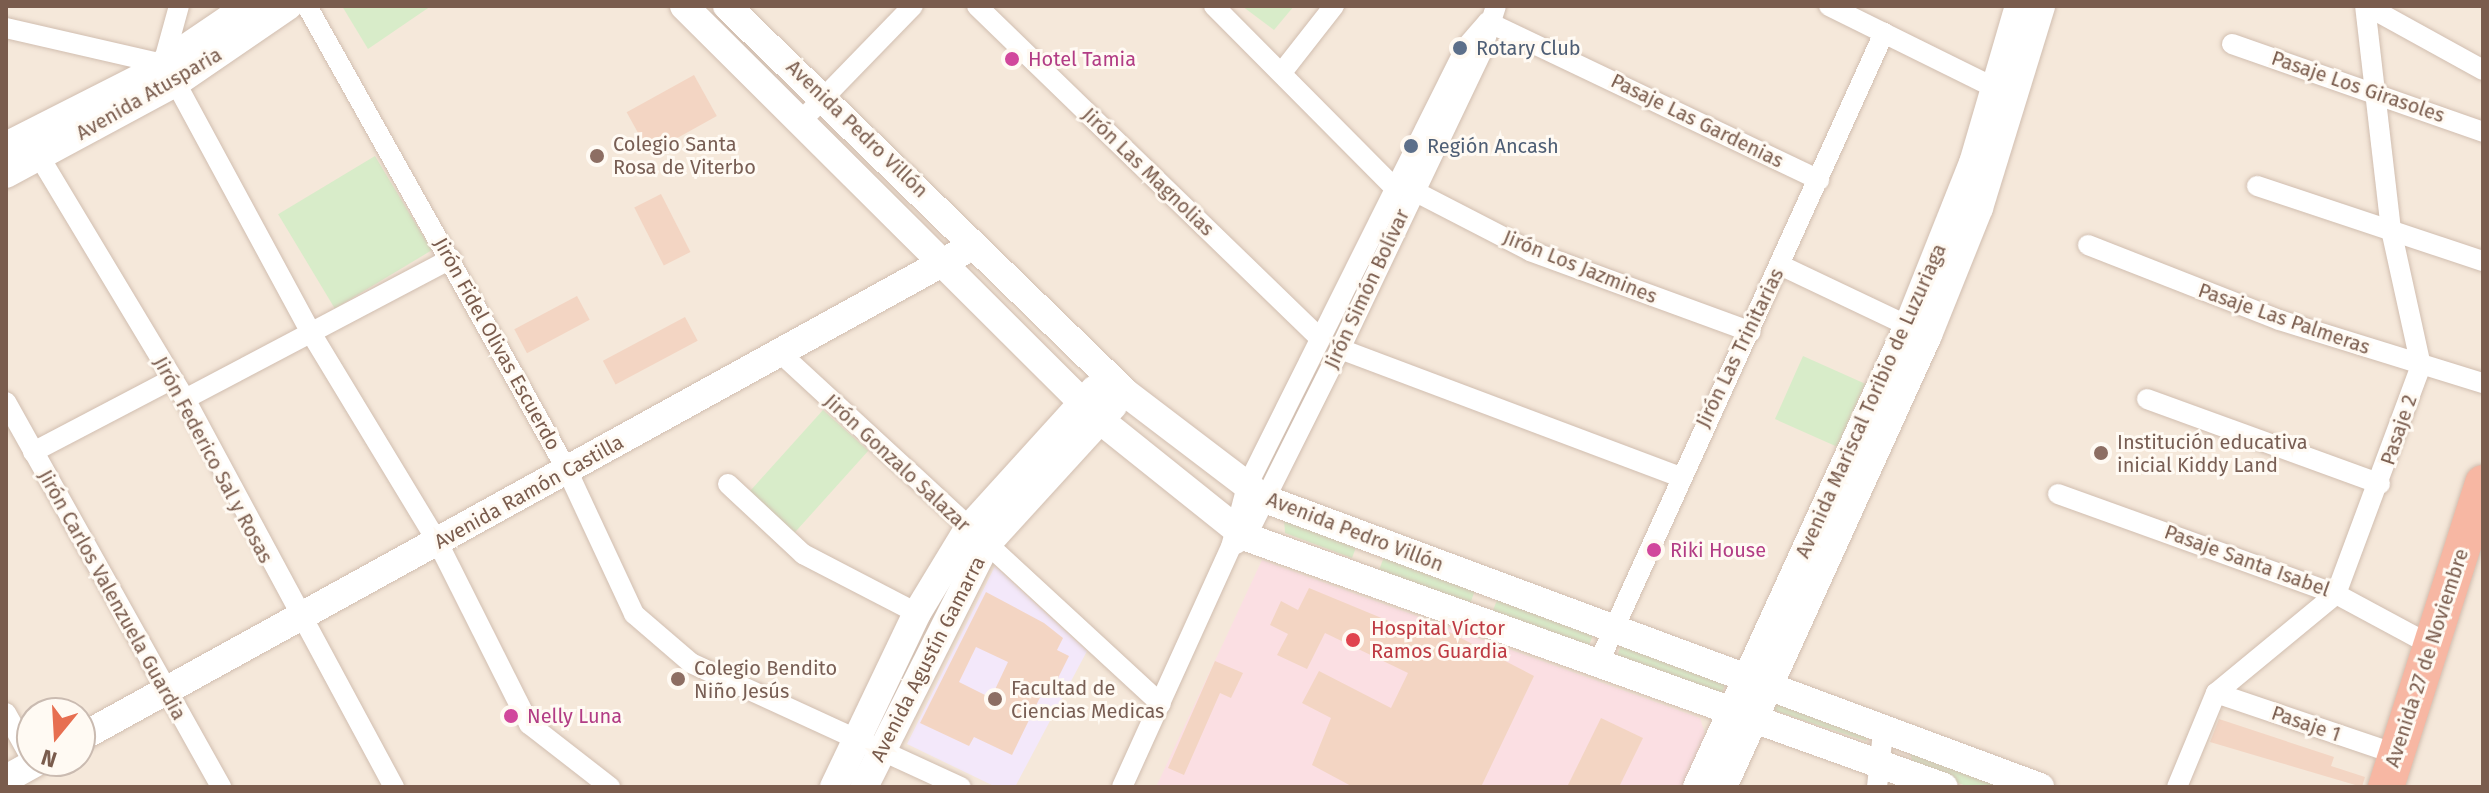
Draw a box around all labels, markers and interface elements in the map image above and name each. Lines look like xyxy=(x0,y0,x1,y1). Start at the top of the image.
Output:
place label: Rotary Club xyxy=(1476,36,1581,60)
marker: Rotary Club xyxy=(1451,39,1469,57)
street label: Avenida Atusparia xyxy=(72,43,226,145)
street label: Pasaje Los Girasoles xyxy=(2268,46,2448,128)
place label: Hotel Tamia xyxy=(1028,47,1136,71)
marker: Hotel Tamia xyxy=(1003,50,1021,68)
street label: Avenida Pedro Villón xyxy=(781,55,933,203)
street label: Pasaje Las Gardenias xyxy=(1607,69,1787,173)
street label: Jirón Las Magnolias xyxy=(1077,103,1219,241)
place label: Colegio Santa Rosa de Viterbo xyxy=(613,132,756,179)
place label: Región Ancash xyxy=(1427,134,1559,158)
marker: Región Ancash xyxy=(1402,137,1420,155)
marker: Colegio Santa Rosa de Viterbo xyxy=(588,147,606,165)
street label: Jirón Simón Bolívar xyxy=(1319,205,1415,373)
street label: Jirón Los Jazmines xyxy=(1500,225,1660,309)
street label: Jirón Fidel Olivas Escuerdo xyxy=(429,234,565,454)
street label: Avenida Mariscal Toribio de Luzuriaga xyxy=(1791,240,1951,562)
street label: Jirón Las Trinitarias xyxy=(1691,264,1789,432)
street label: Pasaje Las Palmeras xyxy=(2195,278,2373,360)
street label: Jirón Federico Sal y Rosas xyxy=(148,353,278,567)
street label: Jirón Gonzalo Salazar xyxy=(819,389,975,537)
street label: Pasaje 2 xyxy=(2376,392,2422,468)
street label: Avenida Ramón Castilla xyxy=(430,430,628,554)
place label: Institución educativa inicial Kiddy Land xyxy=(2117,430,2308,477)
marker: Institución educativa inicial Kiddy Land xyxy=(2092,444,2110,462)
street label: Jirón Carlos Valenzuela Guardia xyxy=(33,466,191,724)
street label: Avenida Pedro Villón xyxy=(1263,487,1447,577)
street label: Pasaje Santa Isabel xyxy=(2161,520,2333,602)
place label: Riki House xyxy=(1670,538,1766,562)
marker: Riki House xyxy=(1645,541,1663,559)
street label: Avenida 27 de Noviembre xyxy=(2380,546,2474,770)
street label: Avenida Agustín Gamarra xyxy=(866,552,990,766)
place label: Hospital Víctor Ramos Guardia xyxy=(1371,616,1508,663)
marker: Hospital Víctor Ramos Guardia xyxy=(1342,629,1364,651)
place label: Colegio Bendito Niño Jesús xyxy=(694,656,837,703)
marker: Colegio Bendito Niño Jesús xyxy=(669,670,687,688)
place label: Facultad de Ciencias Medicas xyxy=(1011,676,1164,723)
marker: Facultad de Ciencias Medicas xyxy=(986,690,1004,708)
north arrow xyxy=(16,697,96,777)
street label: Pasaje 1 xyxy=(2268,701,2344,747)
place label: Nelly Luna xyxy=(527,704,622,728)
marker: Nelly Luna xyxy=(502,707,520,725)
text: N xyxy=(38,743,60,773)

